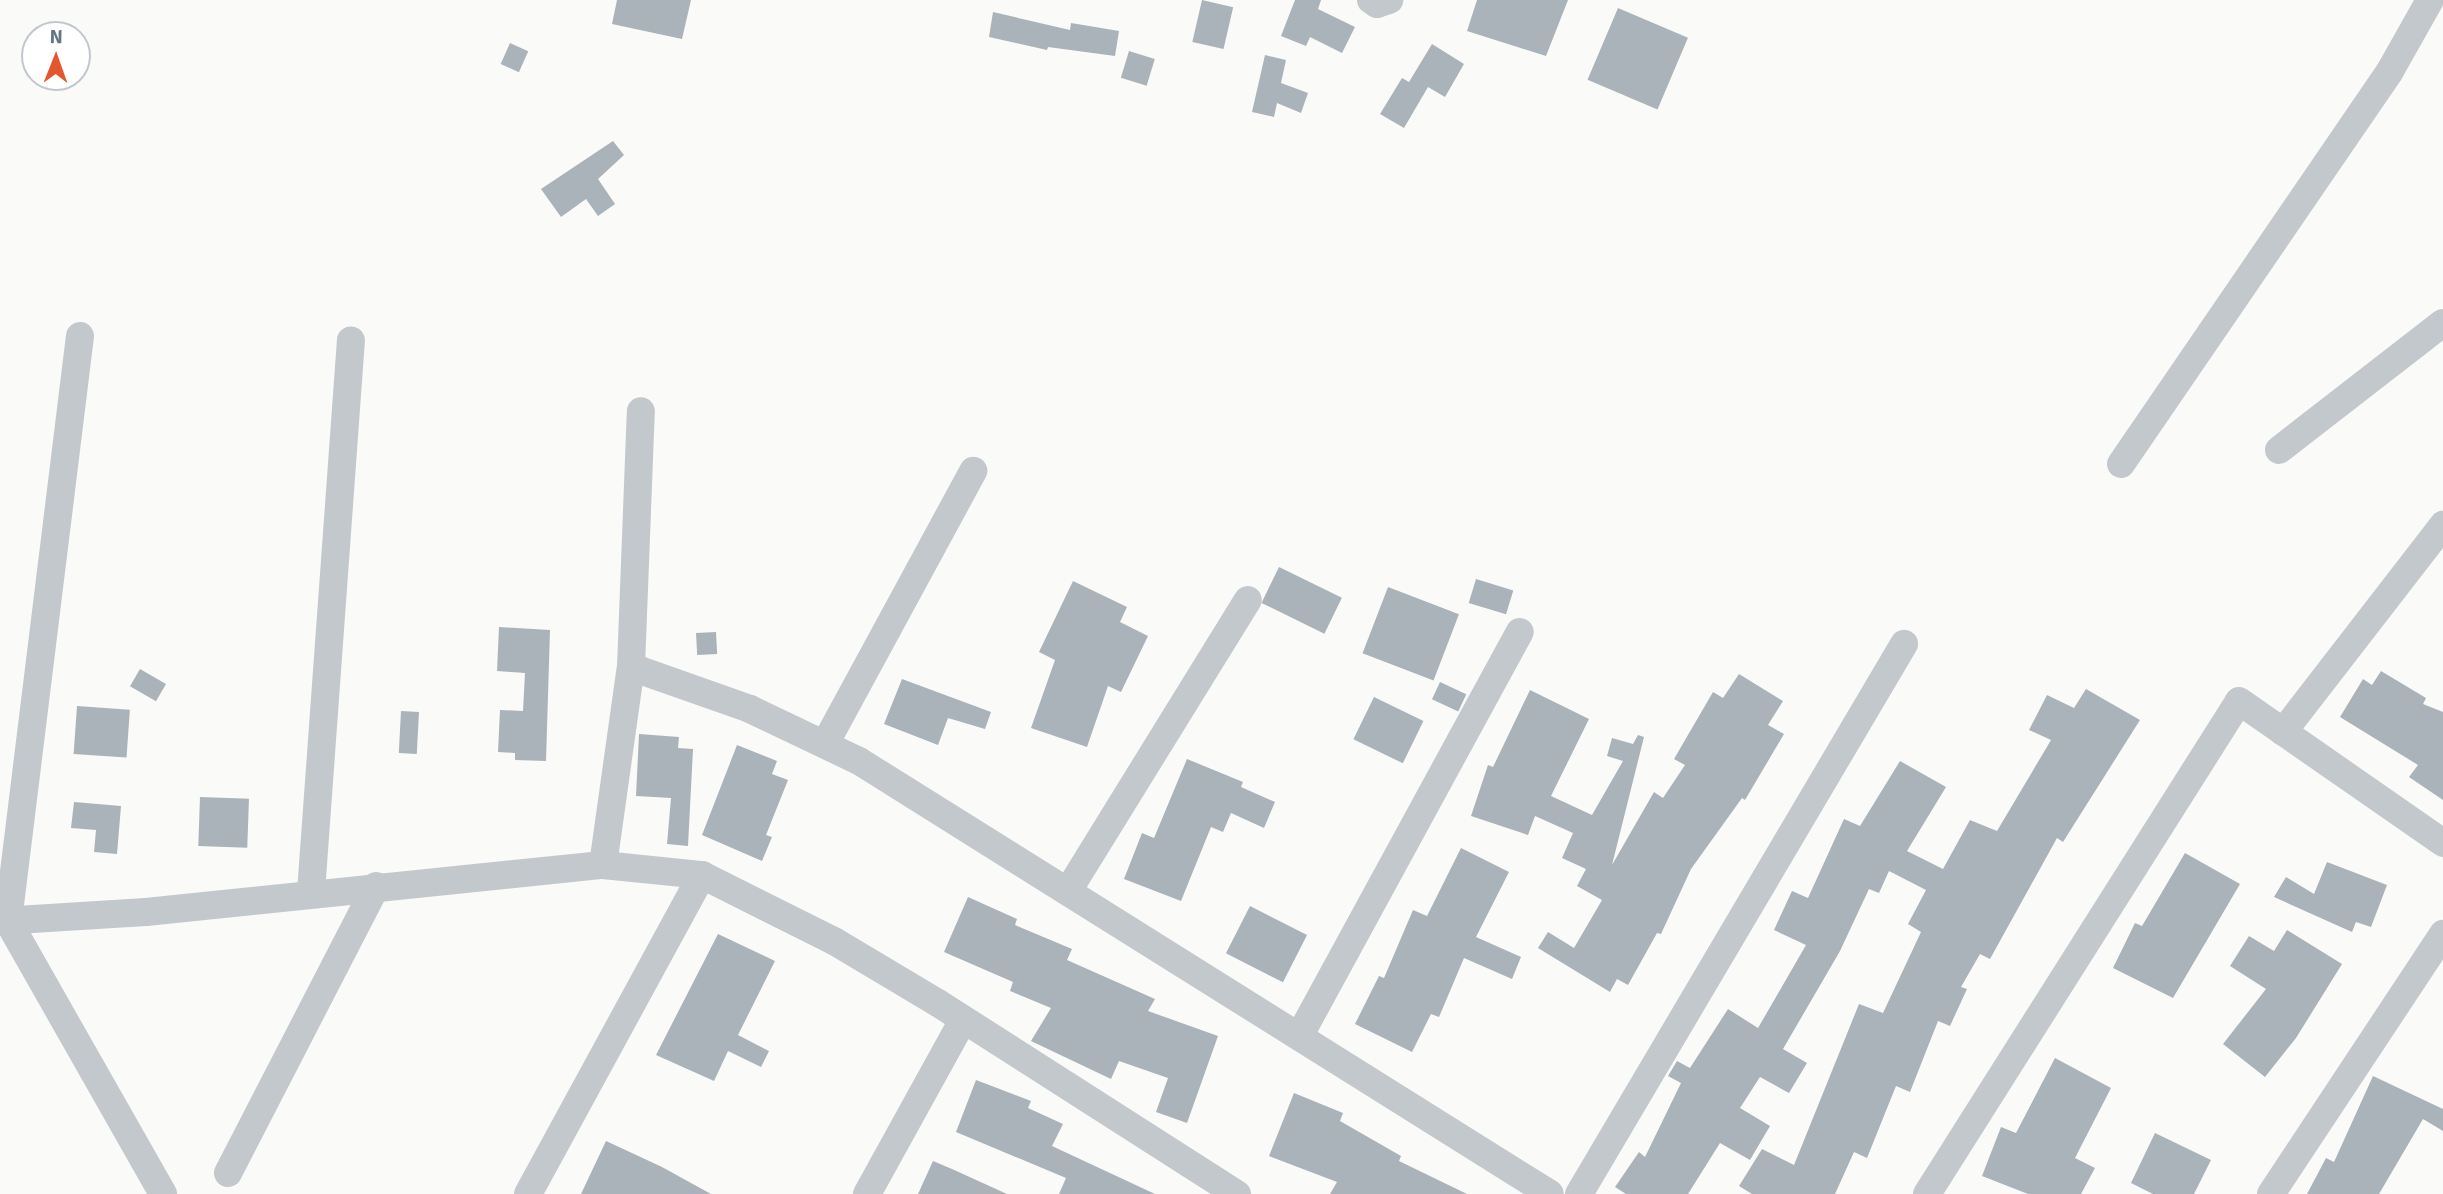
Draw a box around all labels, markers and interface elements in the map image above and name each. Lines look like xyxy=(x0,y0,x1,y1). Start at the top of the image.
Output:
north arrow xyxy=(21,21,91,91)
text: N xyxy=(50,25,63,49)

